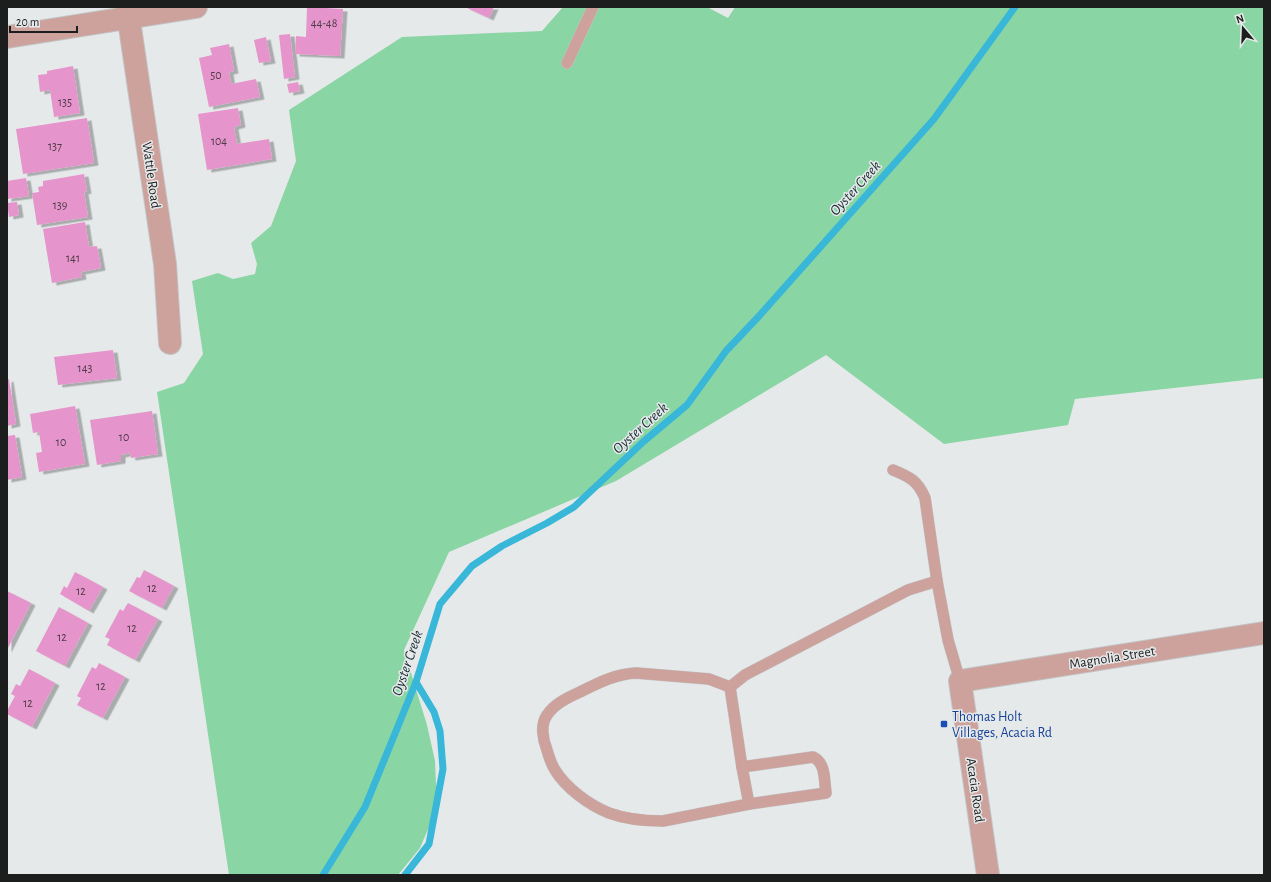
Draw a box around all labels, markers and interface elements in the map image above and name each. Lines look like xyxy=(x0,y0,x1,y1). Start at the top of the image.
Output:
scale bar xyxy=(10,8,77,34)
north arrow xyxy=(1223,8,1263,48)
text: N xyxy=(1234,13,1245,25)
text: 20 m xyxy=(16,16,39,28)
house number: 44-48 xyxy=(311,17,338,29)
house number: 50 xyxy=(210,69,222,81)
house number: 135 xyxy=(58,96,72,108)
house number: 104 xyxy=(211,135,227,147)
house number: 137 xyxy=(48,140,62,152)
street label: Wattle Road xyxy=(139,141,163,209)
water label: Oyster Creek xyxy=(827,158,884,219)
house number: 139 xyxy=(53,199,68,211)
house number: 141 xyxy=(66,252,80,264)
house number: 143 xyxy=(78,362,92,374)
water label: Oyster Creek xyxy=(610,400,671,457)
house number: 10 xyxy=(119,431,129,443)
house number: 10 xyxy=(56,436,66,448)
house number: 12 xyxy=(147,582,157,594)
house number: 12 xyxy=(76,585,86,597)
house number: 12 xyxy=(127,622,137,634)
water label: Oyster Creek xyxy=(389,629,426,698)
house number: 12 xyxy=(57,631,67,643)
street label: Magnolia Street xyxy=(1068,644,1157,672)
house number: 12 xyxy=(96,680,106,692)
house number: 12 xyxy=(23,697,33,709)
place label: Thomas Holt Villages, Acacia Rd xyxy=(952,710,1052,740)
marker: Thomas Holt Villages, Acacia Rd xyxy=(939,719,949,729)
street label: Acacia Road xyxy=(964,757,986,823)

